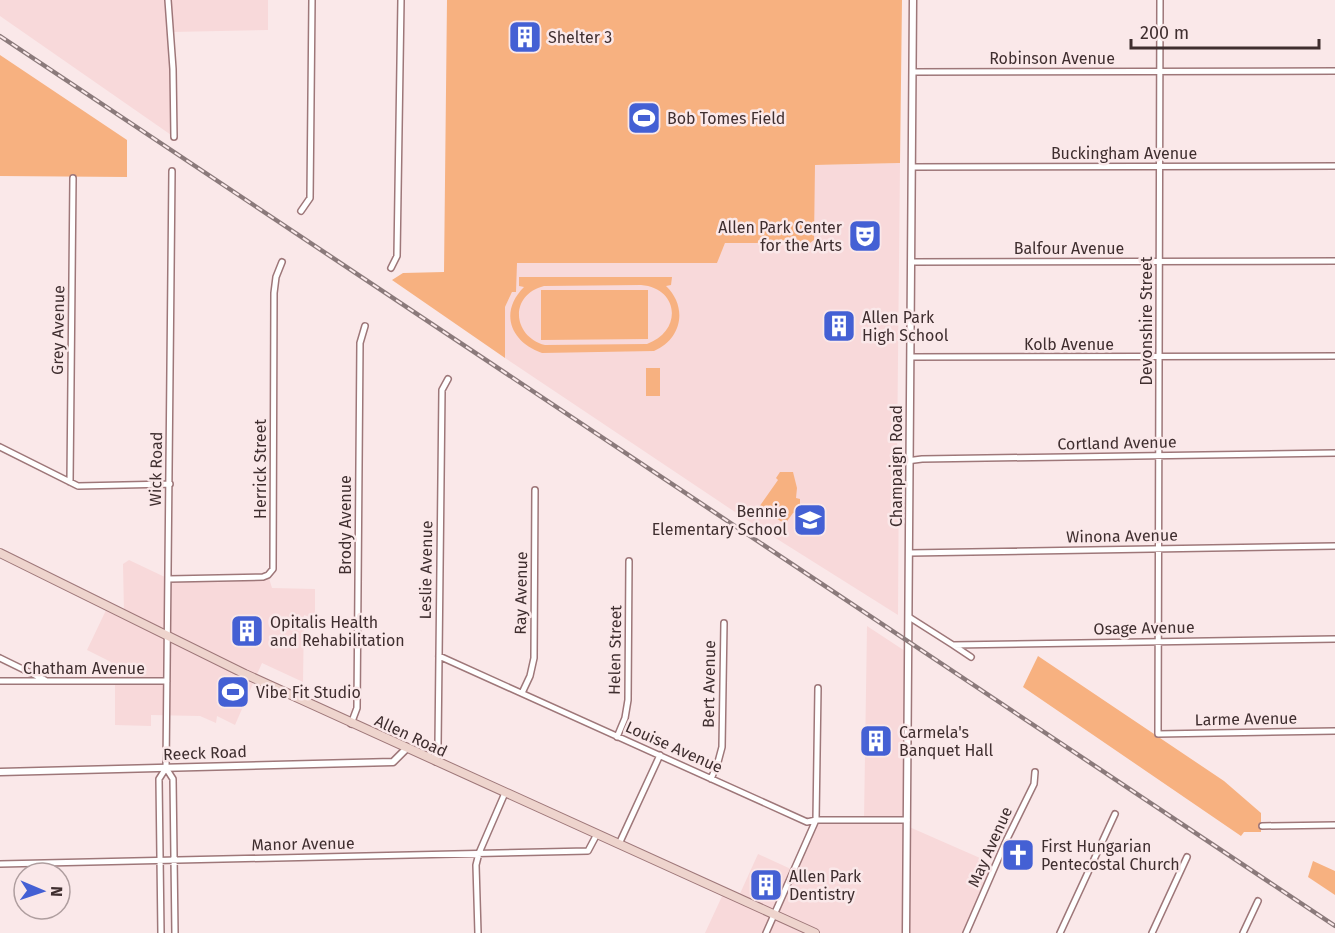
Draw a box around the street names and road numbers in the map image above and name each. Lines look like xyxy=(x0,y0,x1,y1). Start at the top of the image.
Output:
street label: Robinson Avenue xyxy=(989,49,1115,68)
street label: Buckingham Avenue xyxy=(1051,144,1197,163)
street label: Balfour Avenue xyxy=(1014,239,1124,258)
street label: Devonshire Street xyxy=(1137,256,1156,385)
street label: Grey Avenue xyxy=(48,285,68,375)
street label: Kolb Avenue xyxy=(1024,335,1114,354)
street label: Champaign Road xyxy=(887,405,906,527)
street label: Herrick Street xyxy=(251,419,270,519)
street label: Wick Road xyxy=(146,431,166,507)
street label: Cortland Avenue xyxy=(1057,432,1177,454)
street label: Brody Avenue xyxy=(336,475,355,575)
street label: Leslie Avenue xyxy=(416,520,436,620)
street label: Winona Avenue xyxy=(1066,526,1178,546)
street label: Ray Avenue xyxy=(511,551,531,635)
street label: Helen Street xyxy=(605,605,625,695)
street label: Osage Avenue xyxy=(1093,618,1195,638)
street label: Bert Avenue xyxy=(699,640,719,728)
street label: Chatham Avenue xyxy=(23,659,145,678)
street label: Larme Avenue xyxy=(1195,709,1297,729)
street label: Allen Road xyxy=(372,711,450,761)
street label: Louise Avenue xyxy=(623,717,725,777)
street label: Reeck Road xyxy=(163,742,247,764)
street label: May Avenue xyxy=(964,804,1016,890)
street label: Manor Avenue xyxy=(251,834,355,854)

